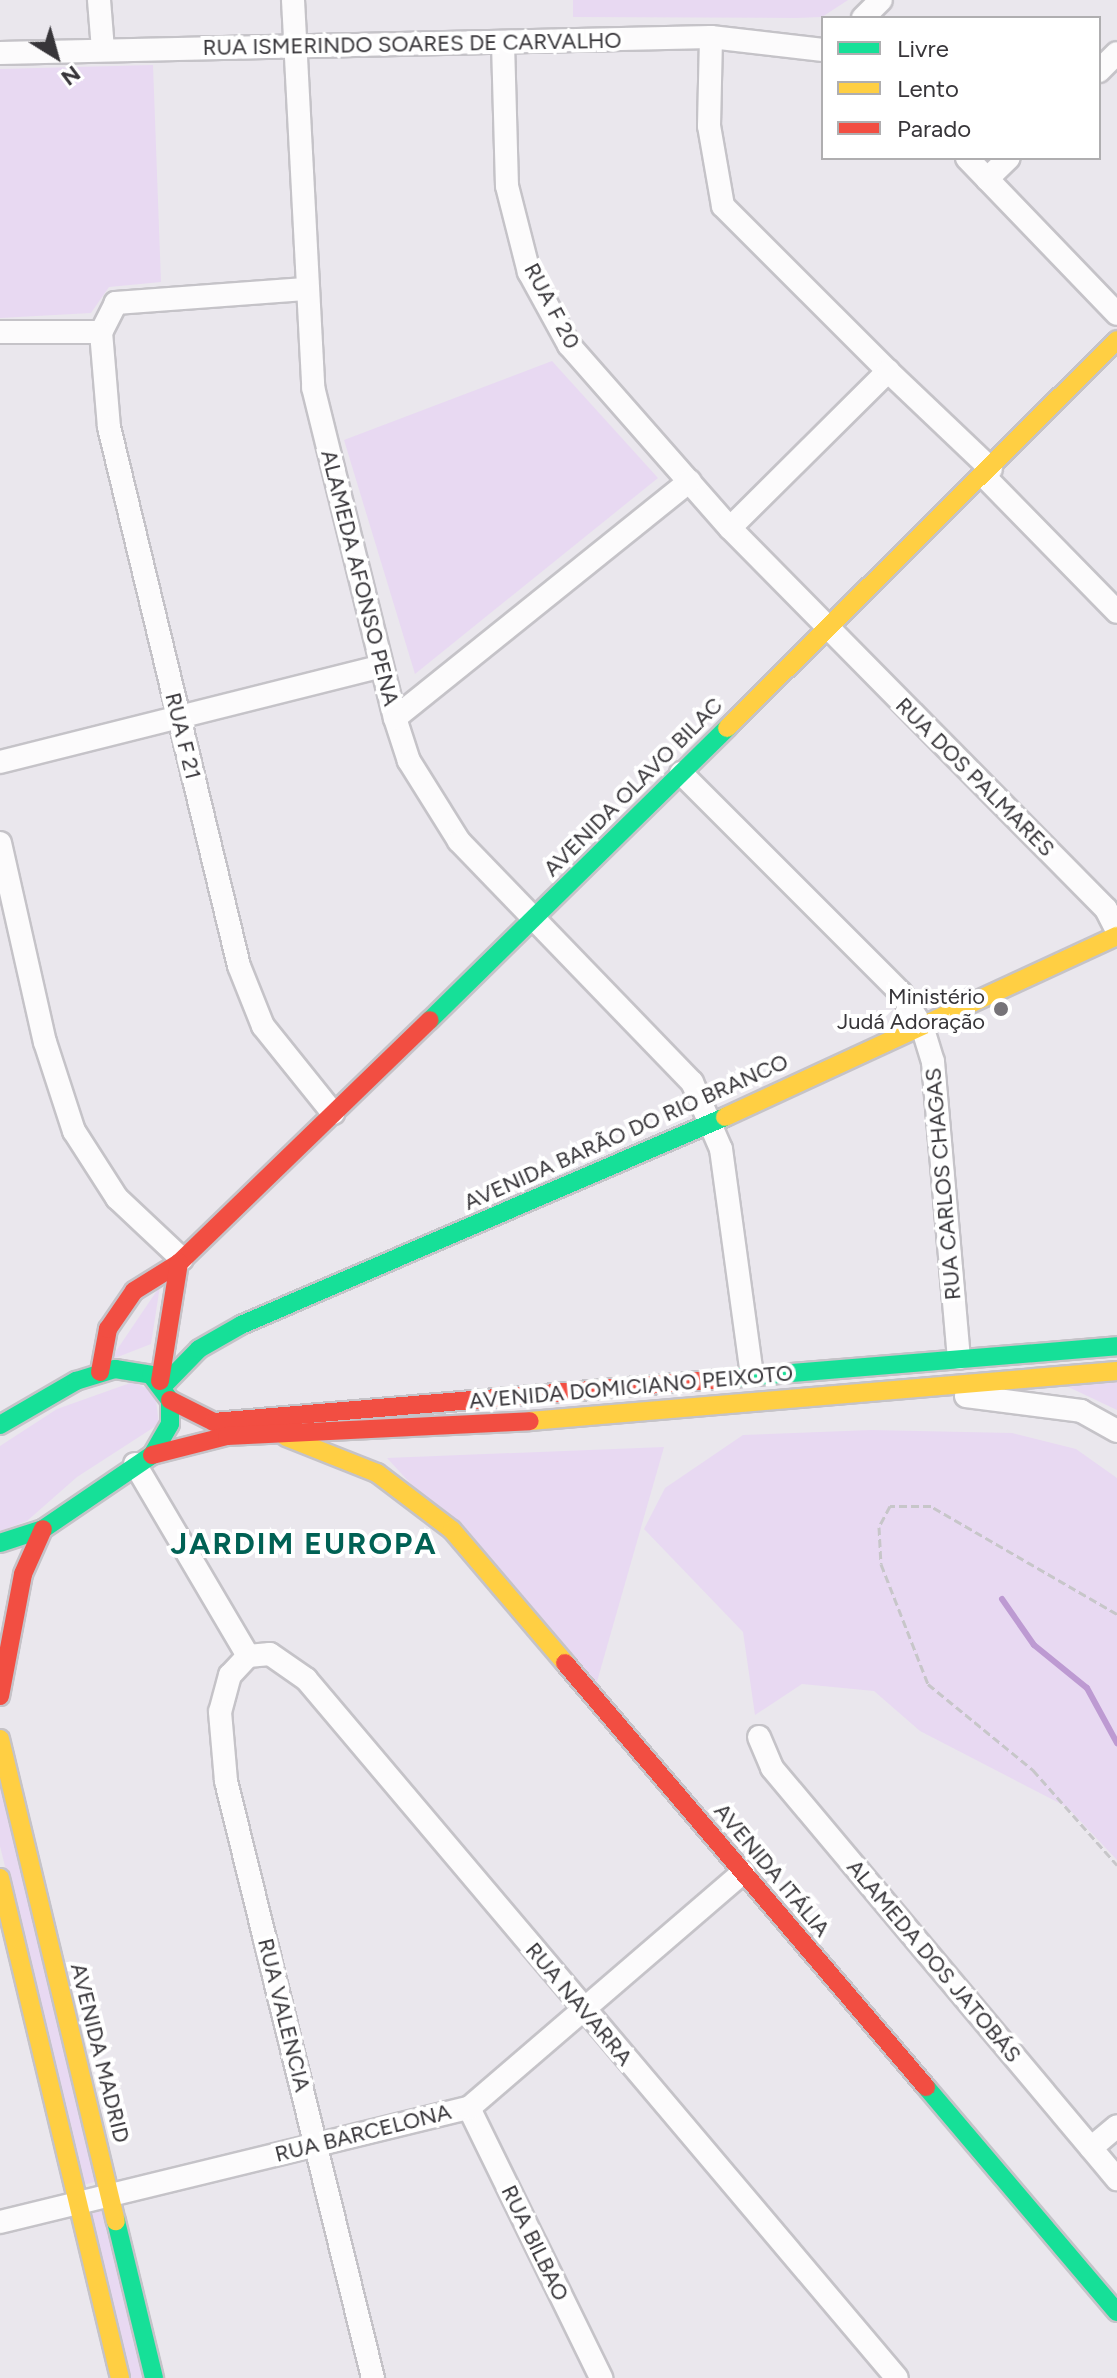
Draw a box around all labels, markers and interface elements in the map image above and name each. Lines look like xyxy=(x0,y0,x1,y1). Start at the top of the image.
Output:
north arrow xyxy=(16,16,96,96)
legend xyxy=(821,16,1101,160)
street label: RUA ISMERINDO SOARES DE CARVALHO xyxy=(202,27,622,61)
text: Livre xyxy=(897,34,949,63)
text: N xyxy=(56,60,86,91)
text: Lento xyxy=(897,74,959,103)
text: Parado xyxy=(897,114,971,143)
street label: RUA F 20 xyxy=(518,259,586,353)
street label: ALAMEDA AFONSO PENA xyxy=(315,447,405,709)
street label: RUA F 21 xyxy=(159,690,207,782)
street label: AVENIDA OLAVO BILAC xyxy=(538,692,728,882)
street label: RUA DOS PALMARES xyxy=(890,692,1060,862)
place label: Ministério Judá Adoração xyxy=(837,983,985,1034)
marker: Ministério Judá Adoração xyxy=(992,1000,1010,1018)
street label: AVENIDA BARÃO DO RIO BRANCO xyxy=(460,1048,792,1216)
street label: RUA CARLOS CHAGAS xyxy=(920,1067,966,1301)
street label: AVENIDA DOMICIANO PEIXOTO xyxy=(468,1360,794,1414)
district label: JARDIM EUROPA xyxy=(170,1526,438,1562)
street label: AVENIDA ITÁLIA xyxy=(709,1798,835,1942)
street label: ALAMEDA DOS JATOBÁS xyxy=(841,1854,1027,2068)
street label: RUA VALENCIA xyxy=(252,1936,316,2094)
street label: RUA NAVARRA xyxy=(520,1937,638,2071)
street label: AVENIDA MADRID xyxy=(65,1960,135,2146)
street label: RUA BARCELONA xyxy=(272,2098,454,2168)
street label: RUA BILBAO xyxy=(496,2181,574,2305)

